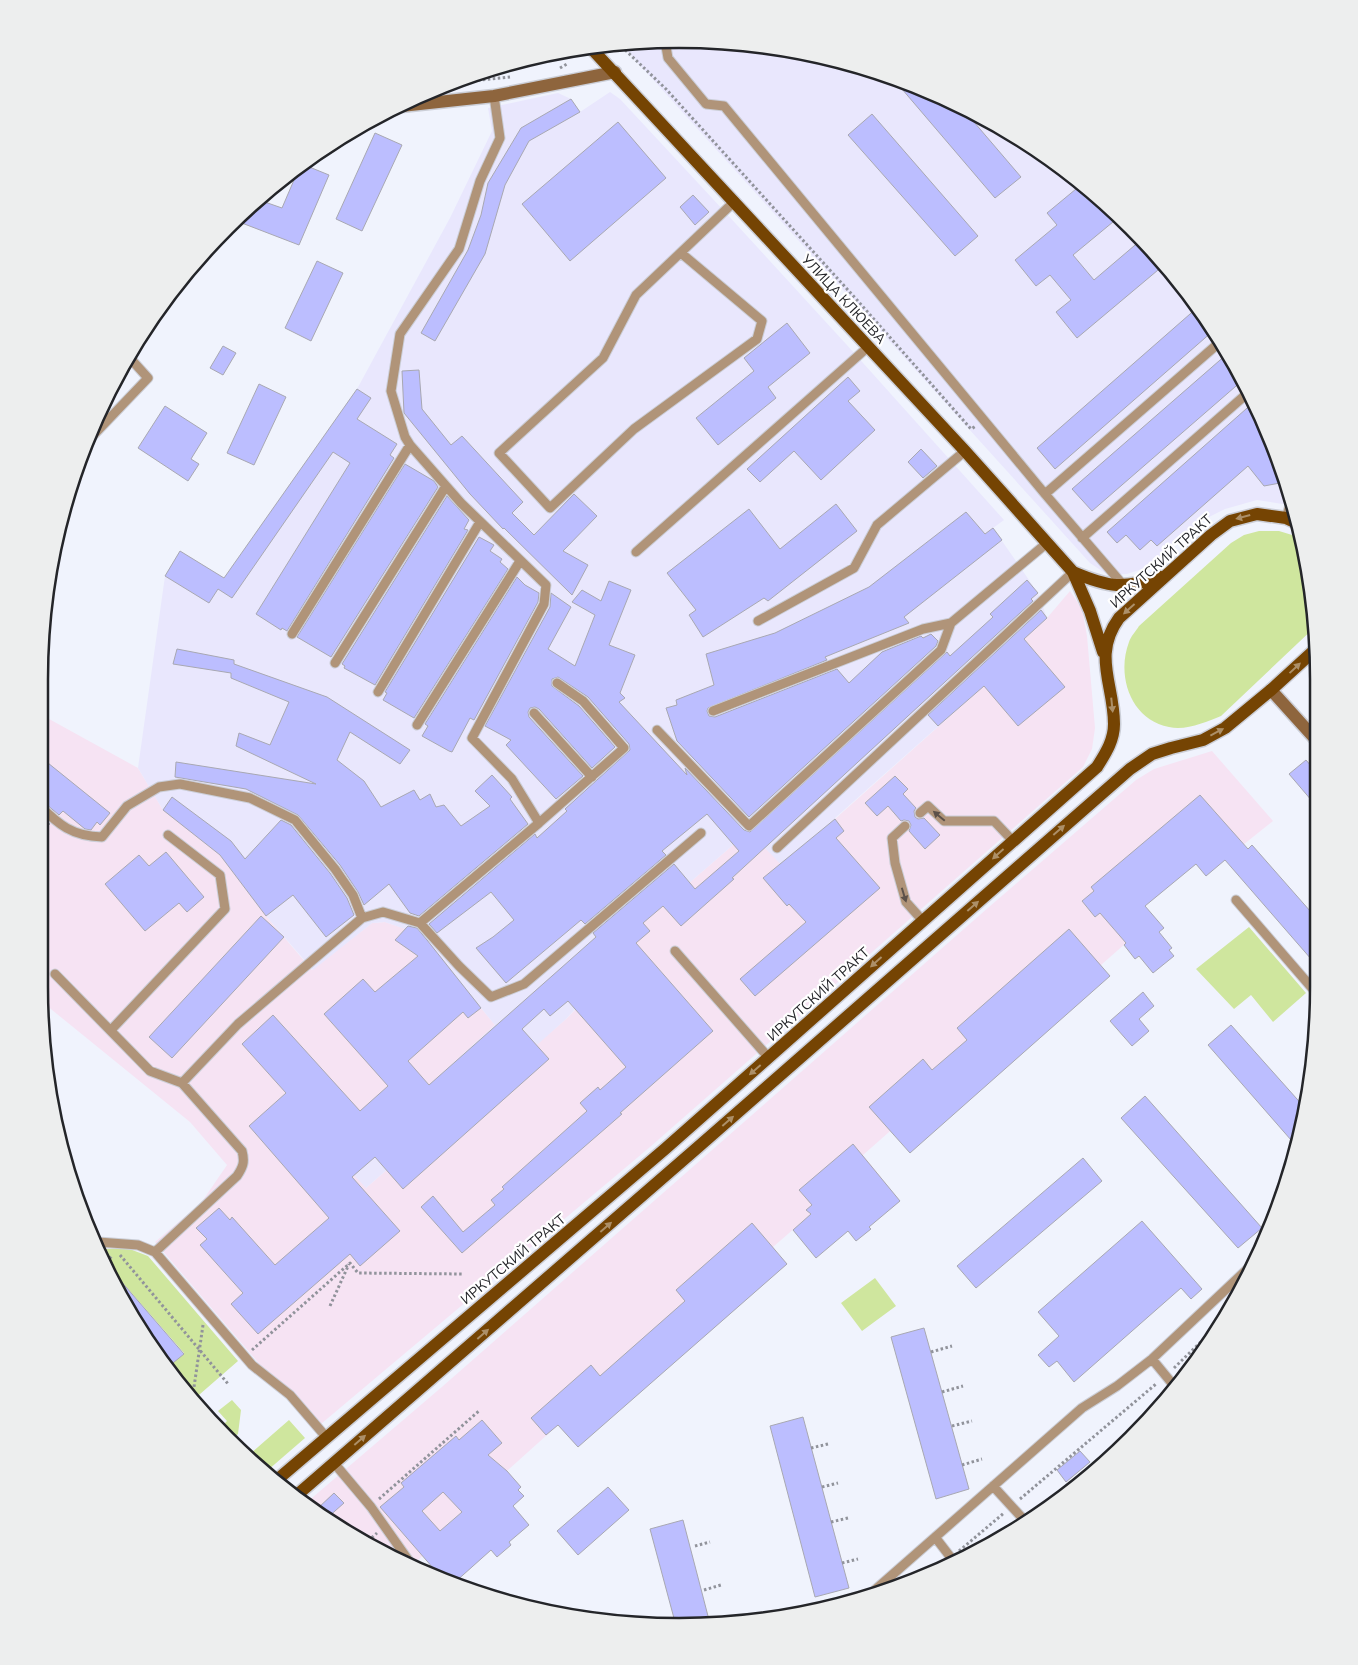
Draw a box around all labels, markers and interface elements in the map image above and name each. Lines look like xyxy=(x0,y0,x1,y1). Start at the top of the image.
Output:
street label: УЛИЦА КЛЮЕВА xyxy=(797,250,890,348)
street label: ИРКУТСКИЙ ТРАКТ xyxy=(1106,510,1217,612)
one-way arrow xyxy=(1236,514,1251,522)
one-way arrow xyxy=(1123,603,1136,614)
one-way arrow xyxy=(1288,662,1300,674)
one-way arrow xyxy=(1108,698,1116,714)
one-way arrow xyxy=(1209,728,1224,736)
one-way arrow xyxy=(933,811,946,821)
one-way arrow xyxy=(1053,825,1066,836)
one-way arrow xyxy=(992,848,1004,860)
one-way arrow xyxy=(901,887,909,902)
one-way arrow xyxy=(967,900,979,912)
street label: ИРКУТСКИЙ ТРАКТ xyxy=(763,943,874,1045)
one-way arrow xyxy=(871,956,883,968)
one-way arrow xyxy=(749,1064,761,1076)
one-way arrow xyxy=(722,1115,734,1127)
street label: ИРКУТСКИЙ ТРАКТ xyxy=(457,1209,570,1309)
one-way arrow xyxy=(599,1222,612,1233)
one-way arrow xyxy=(476,1328,489,1339)
one-way arrow xyxy=(354,1435,366,1446)

